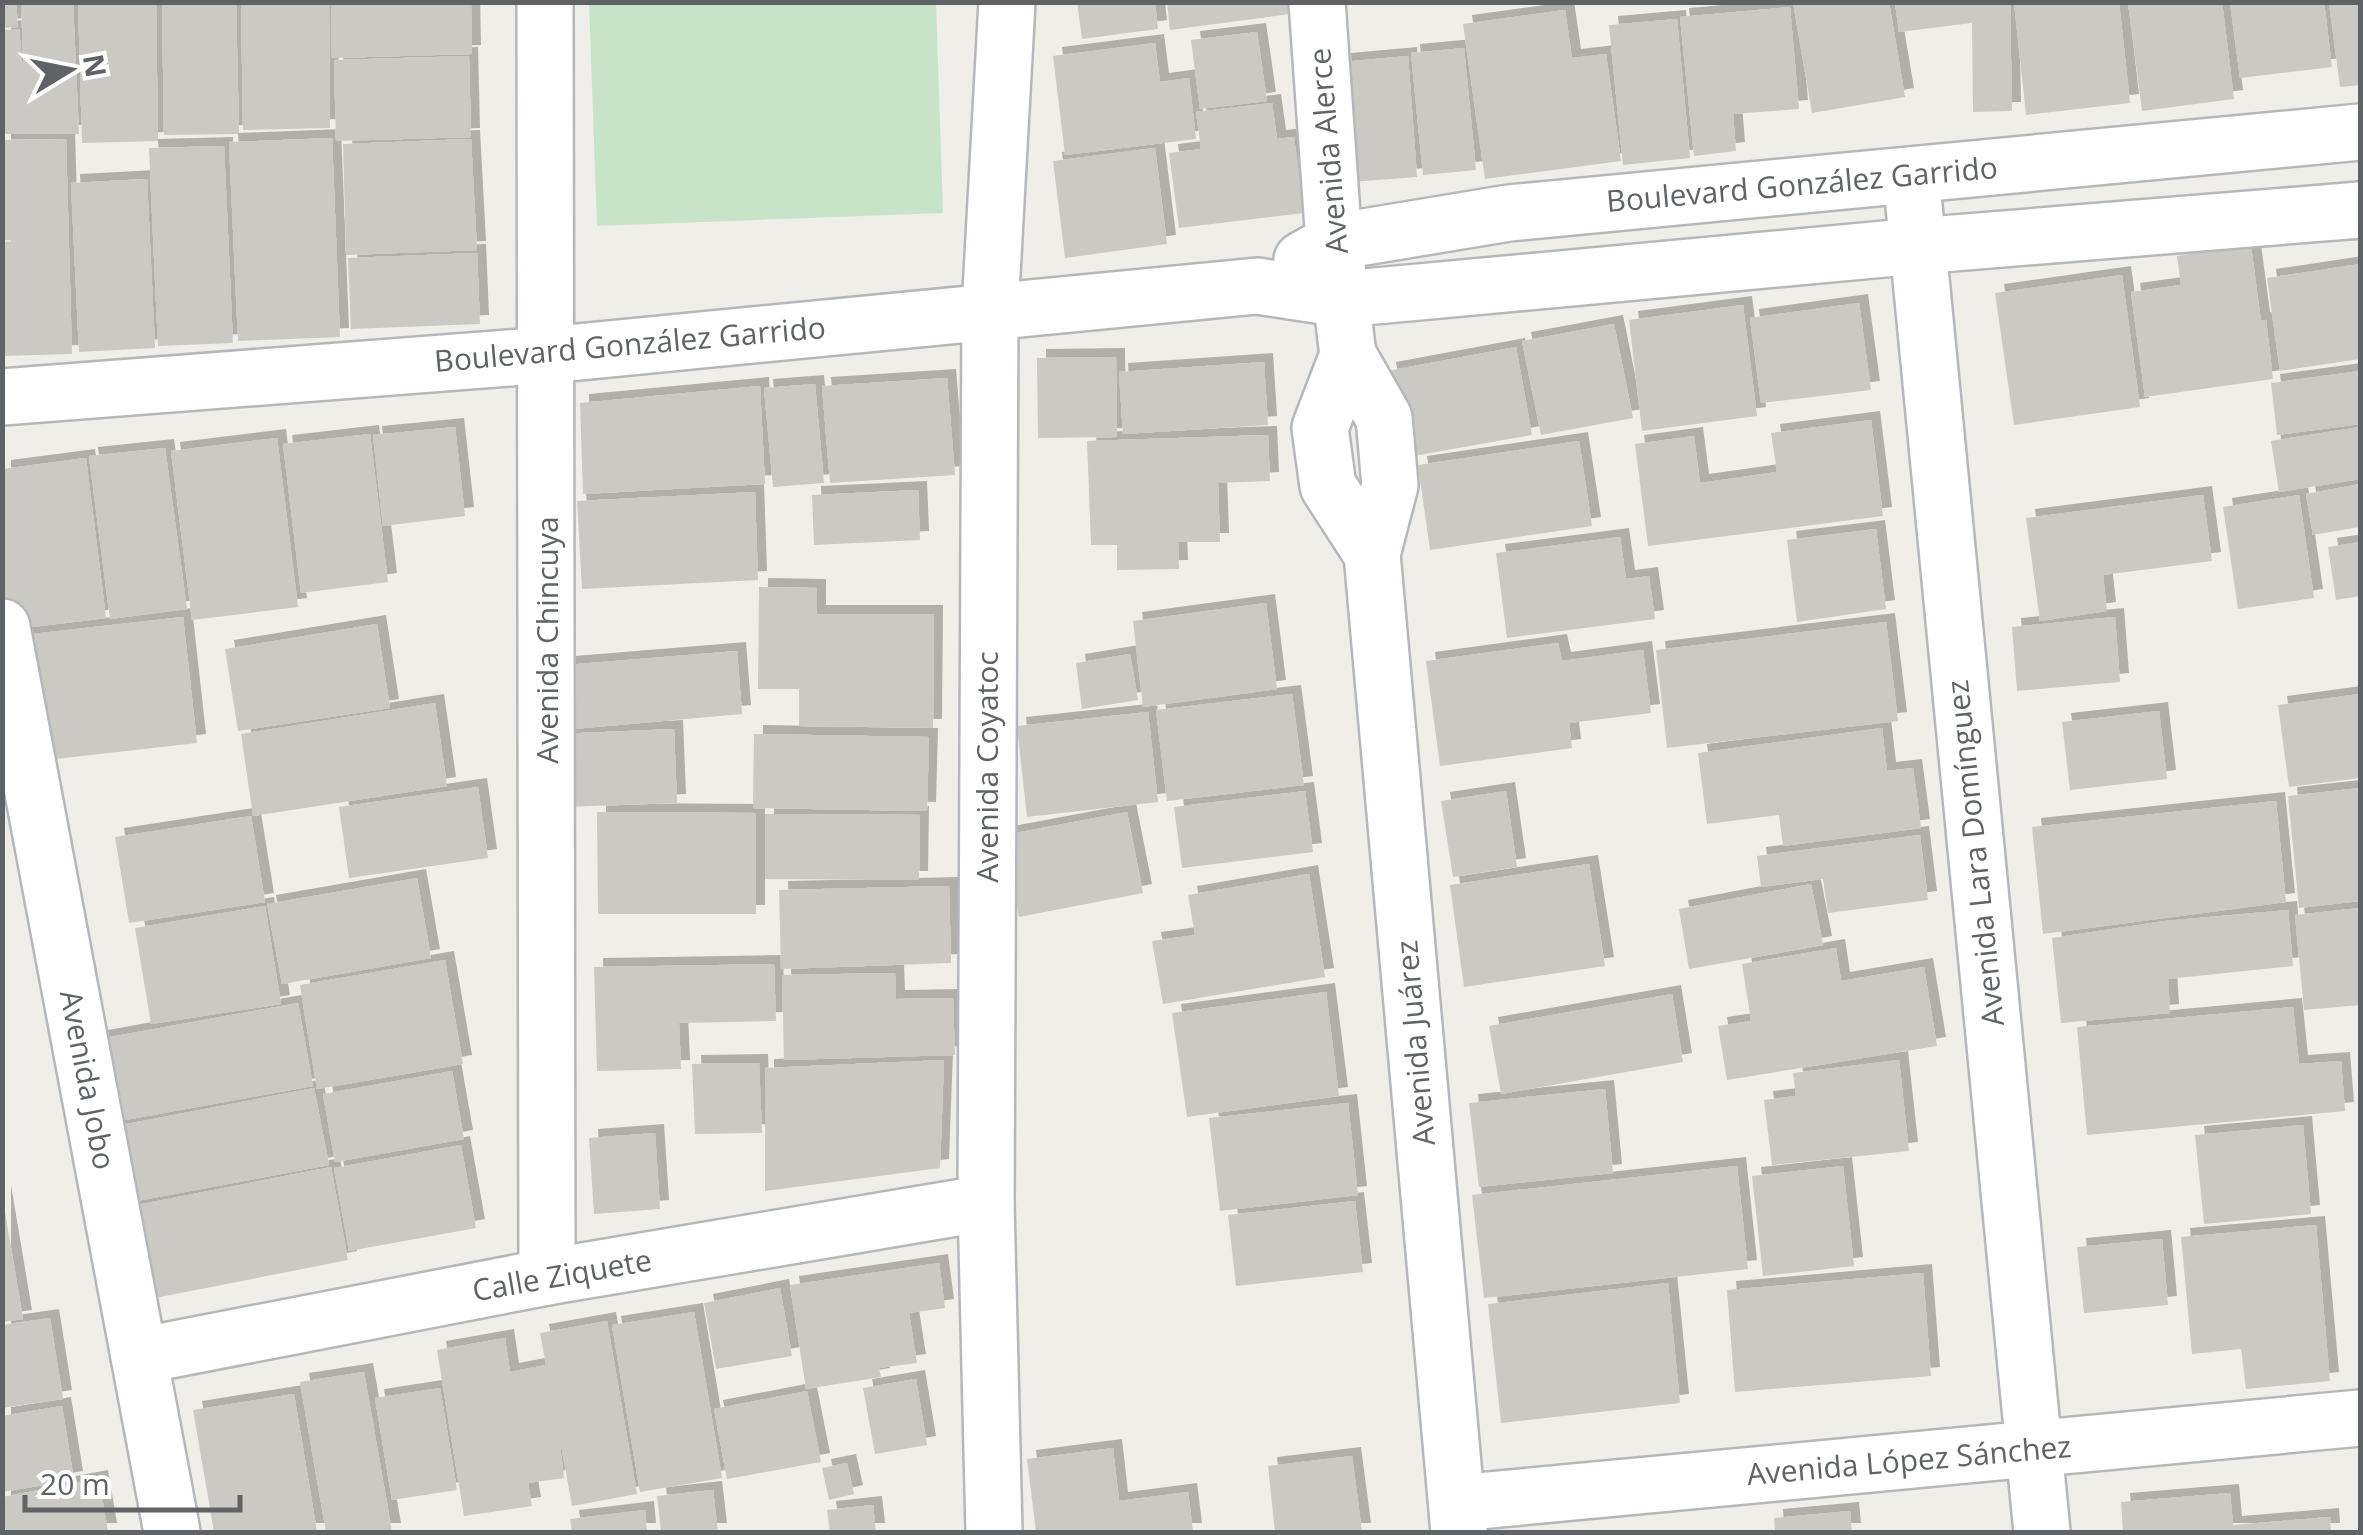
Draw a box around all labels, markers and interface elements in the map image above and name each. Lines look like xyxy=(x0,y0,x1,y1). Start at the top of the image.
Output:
north arrow xyxy=(20,20,120,120)
street label: Avenida Alerce xyxy=(1298,47,1357,256)
text: N xyxy=(75,51,116,80)
street label: Boulevard González Garrido xyxy=(1605,146,1999,221)
street label: Boulevard González Garrido xyxy=(433,306,827,381)
street label: Avenida Chincuya xyxy=(526,516,567,764)
street label: Avenida Coyatoc xyxy=(966,651,1007,883)
street label: Avenida Lara Domínguez xyxy=(1936,678,2013,1028)
street label: Avenida Juárez xyxy=(1385,939,1444,1147)
street label: Avenida Jobo xyxy=(51,986,126,1173)
street label: Calle Ziquete xyxy=(469,1239,655,1310)
street label: Avenida López Sánchez xyxy=(1745,1425,2073,1494)
scale bar xyxy=(25,1450,240,1512)
text: 20 m xyxy=(40,1463,110,1504)

